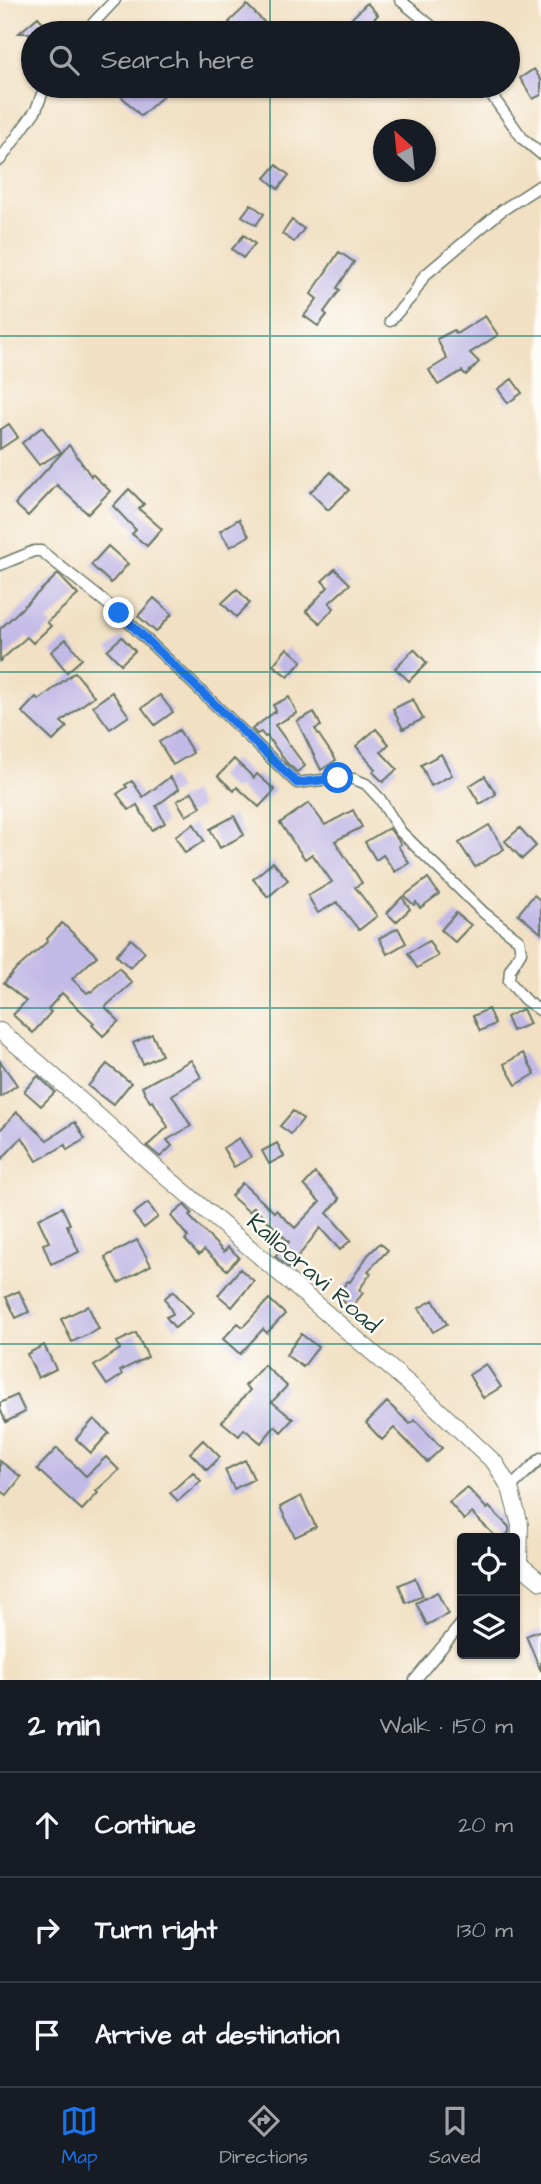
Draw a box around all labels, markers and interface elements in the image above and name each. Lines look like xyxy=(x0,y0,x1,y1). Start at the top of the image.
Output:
search box xyxy=(21,21,520,98)
icon: search xyxy=(45,41,83,79)
text: Search here xyxy=(101,42,254,78)
north arrow xyxy=(373,119,436,182)
route end xyxy=(103,597,134,628)
route start xyxy=(322,762,353,793)
street label: Kallooravi Road xyxy=(239,1206,388,1342)
map controls xyxy=(457,1533,520,1659)
button: locate xyxy=(457,1533,520,1596)
button: layers xyxy=(457,1596,520,1659)
text: 2 min xyxy=(28,1705,100,1747)
text: Walk · 150 m xyxy=(379,1710,513,1742)
icon: ahead xyxy=(28,1806,66,1844)
text: Continue xyxy=(95,1807,196,1843)
text: 20 m xyxy=(458,1809,513,1841)
icon: right xyxy=(28,1911,66,1949)
text: Turn right xyxy=(95,1912,217,1948)
text: 130 m xyxy=(457,1914,513,1946)
icon: arrive xyxy=(28,2016,66,2054)
text: Arrive at destination xyxy=(95,2017,340,2053)
tab: Map xyxy=(60,2102,98,2171)
tab: Directions xyxy=(219,2102,308,2171)
tab: Saved xyxy=(429,2102,480,2171)

